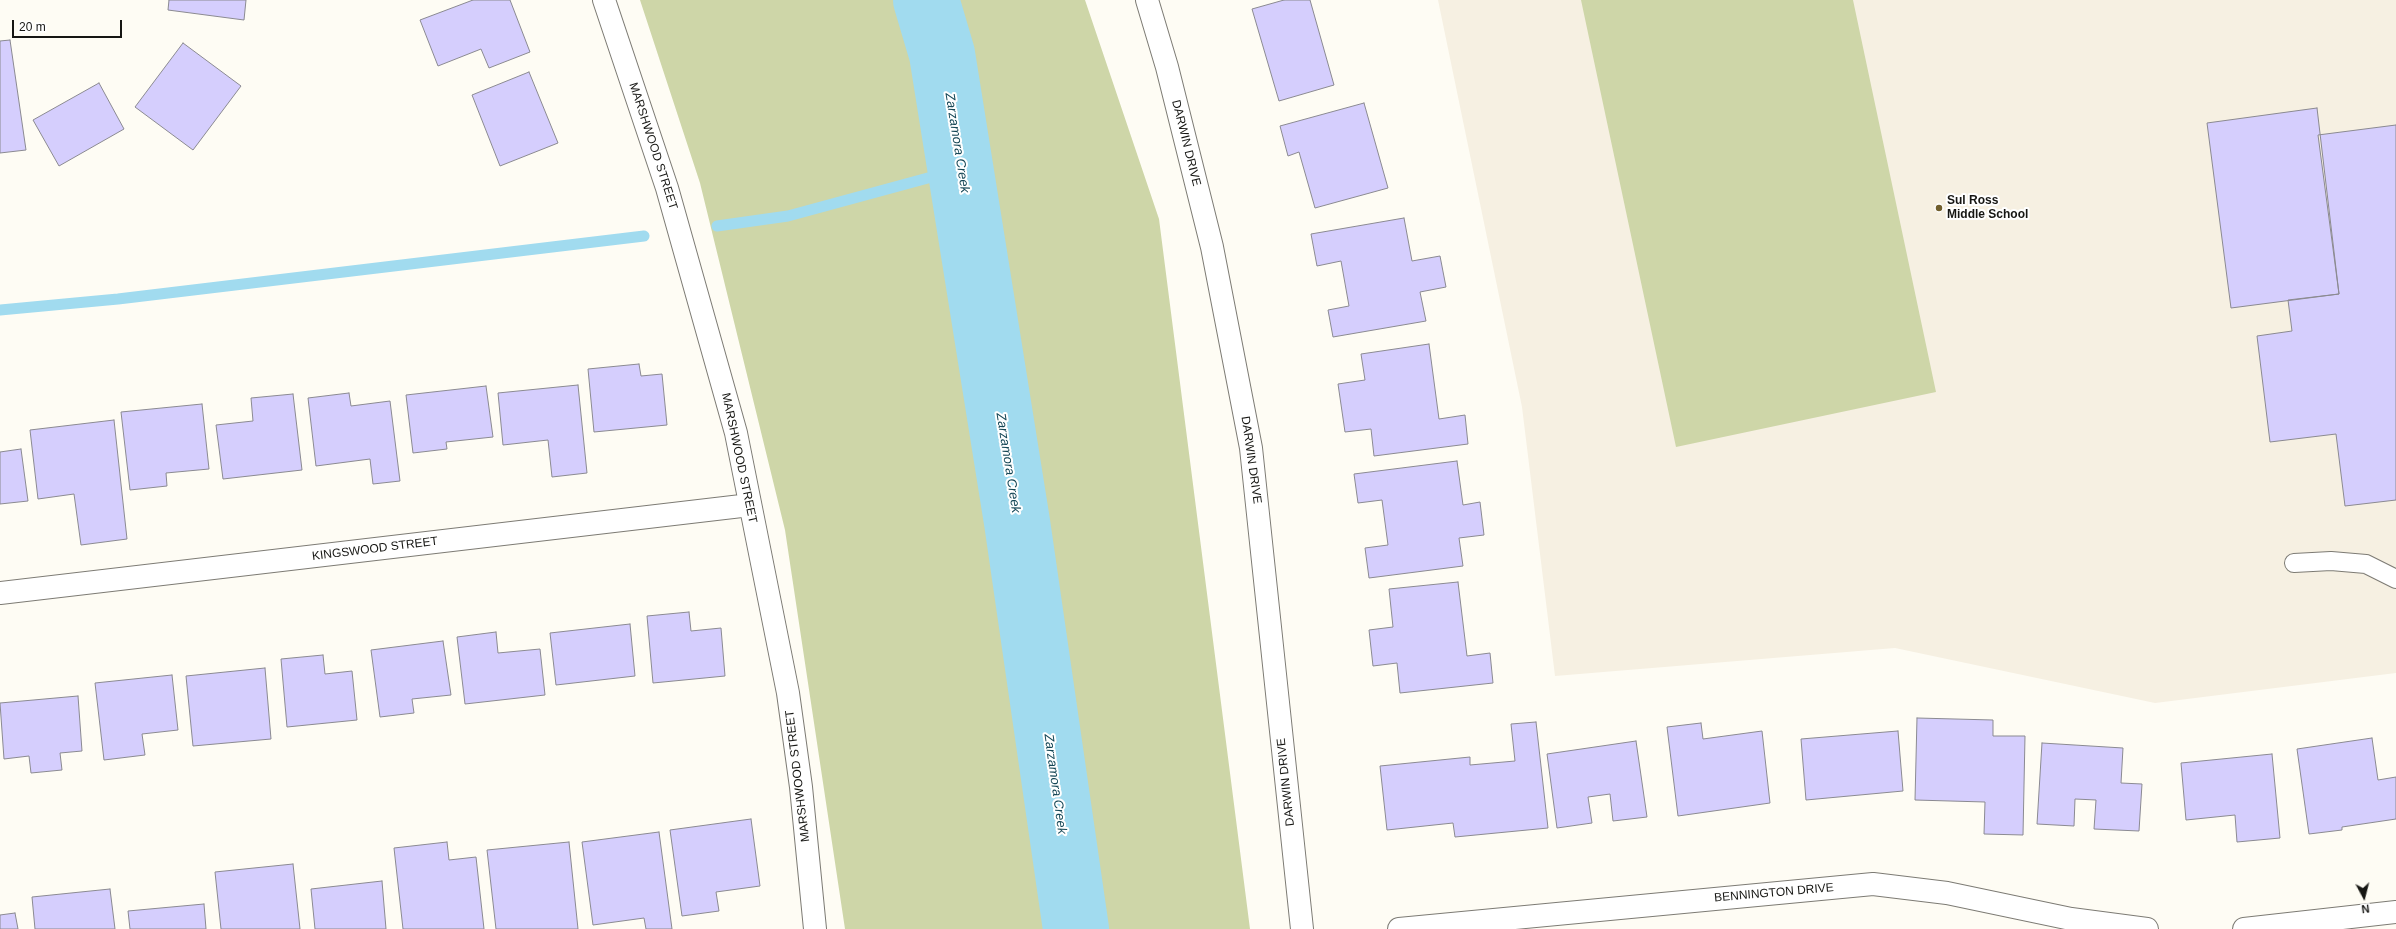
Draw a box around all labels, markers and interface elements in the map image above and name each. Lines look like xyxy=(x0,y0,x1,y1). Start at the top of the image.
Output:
scale bar xyxy=(14,12,124,38)
text: 20 m xyxy=(19,20,46,34)
street label: MARSHWOOD STREET xyxy=(626,81,680,211)
water label: Zarzamora Creek xyxy=(941,92,973,194)
street label: DARWIN DRIVE xyxy=(1168,98,1204,188)
place label: Sul Ross Middle School xyxy=(1947,194,2028,222)
marker: Sul Ross Middle School xyxy=(1934,203,1944,213)
street label: MARSHWOOD STREET xyxy=(718,392,760,524)
water label: Zarzamora Creek xyxy=(992,412,1024,514)
street label: DARWIN DRIVE xyxy=(1238,415,1264,505)
street label: KINGSWOOD STREET xyxy=(311,534,439,564)
street label: MARSHWOOD STREET xyxy=(783,709,813,843)
water label: Zarzamora Creek xyxy=(1040,733,1070,835)
street label: DARWIN DRIVE xyxy=(1274,737,1298,827)
north arrow xyxy=(2344,877,2384,917)
street label: BENNINGTON DRIVE xyxy=(1714,881,1834,905)
text: N xyxy=(2361,902,2370,915)

